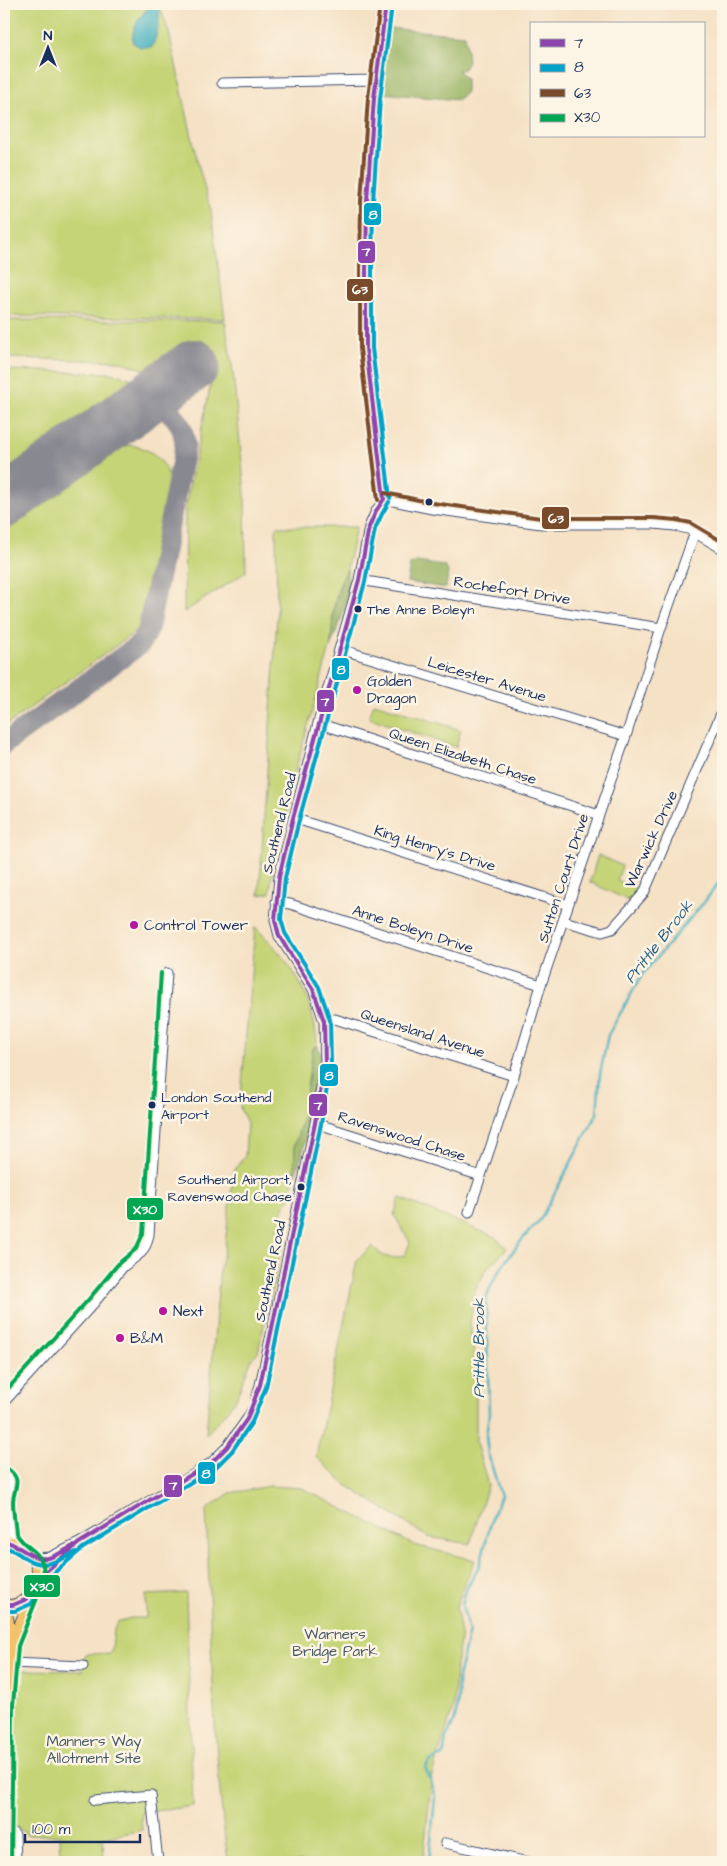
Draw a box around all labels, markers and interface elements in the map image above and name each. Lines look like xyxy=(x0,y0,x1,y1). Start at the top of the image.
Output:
north arrow xyxy=(22,22,72,72)
legend xyxy=(530,22,704,138)
text: N xyxy=(44,26,53,46)
text: 7 xyxy=(574,33,583,54)
text: 8 xyxy=(574,57,584,78)
text: 63 xyxy=(574,83,591,104)
text: X30 xyxy=(574,107,601,128)
line badge: 8 xyxy=(363,202,382,226)
text: 8 xyxy=(368,205,378,225)
line badge: 7 xyxy=(357,240,376,264)
text: 7 xyxy=(361,242,371,262)
line badge: 63 xyxy=(346,278,374,302)
text: 63 xyxy=(352,280,369,300)
unlabelled marker xyxy=(424,497,434,507)
line badge: 63 xyxy=(541,506,570,530)
text: 63 xyxy=(548,509,565,529)
street label: Rochefort Drive xyxy=(452,571,572,610)
place label: The Anne Boleyn xyxy=(367,600,474,620)
marker: The Anne Boleyn xyxy=(353,604,363,614)
street label: Leicester Avenue xyxy=(425,651,549,708)
line badge: 8 xyxy=(331,657,350,681)
text: 8 xyxy=(336,660,346,680)
place label: Golden Dragon xyxy=(367,671,417,710)
marker: Golden Dragon xyxy=(351,684,363,696)
line badge: 7 xyxy=(316,689,335,713)
text: 7 xyxy=(320,692,330,712)
street label: Queen Elizabeth Chase xyxy=(386,723,539,790)
street label: Southend Road xyxy=(257,770,302,876)
street label: Warwick Drive xyxy=(620,787,683,891)
street label: Sutton Court Drive xyxy=(533,811,594,945)
street label: King Henry's Drive xyxy=(371,820,498,878)
water label: Prittle Brook xyxy=(619,895,699,988)
street label: Anne Boleyn Drive xyxy=(349,900,476,960)
place label: Control Tower xyxy=(144,915,248,936)
marker: Control Tower xyxy=(128,919,140,931)
street label: Queensland Avenue xyxy=(358,1003,488,1063)
line badge: 8 xyxy=(319,1063,339,1087)
text: 8 xyxy=(324,1066,334,1086)
place label: London Southend Airport xyxy=(161,1088,272,1125)
line badge: 7 xyxy=(308,1093,328,1117)
text: 7 xyxy=(313,1096,323,1116)
marker: London Southend Airport xyxy=(147,1100,157,1110)
street label: Ravenswood Chase xyxy=(335,1106,468,1167)
place label: Southend Airport, Ravenswood Chase xyxy=(168,1170,292,1207)
marker: Southend Airport, Ravenswood Chase xyxy=(296,1182,306,1192)
line badge: X30 xyxy=(126,1197,164,1221)
text: X30 xyxy=(133,1200,157,1220)
street label: Southend Road xyxy=(250,1218,292,1324)
water label: Prittle Brook xyxy=(468,1297,490,1398)
place label: Next xyxy=(173,1301,204,1322)
marker: Next xyxy=(157,1305,169,1317)
place label: B&M xyxy=(130,1328,163,1349)
marker: B&M xyxy=(114,1332,126,1344)
line badge: 8 xyxy=(197,1461,216,1485)
text: 8 xyxy=(201,1464,211,1484)
line badge: 7 xyxy=(163,1474,183,1498)
text: 7 xyxy=(168,1476,178,1496)
line badge: X30 xyxy=(23,1574,61,1598)
text: X30 xyxy=(30,1577,54,1597)
park label: Warners Bridge Park xyxy=(292,1624,378,1663)
park label: Manners Way Allotment Site xyxy=(47,1731,141,1769)
scale bar xyxy=(25,1811,140,1843)
text: 100 m xyxy=(32,1819,71,1840)

